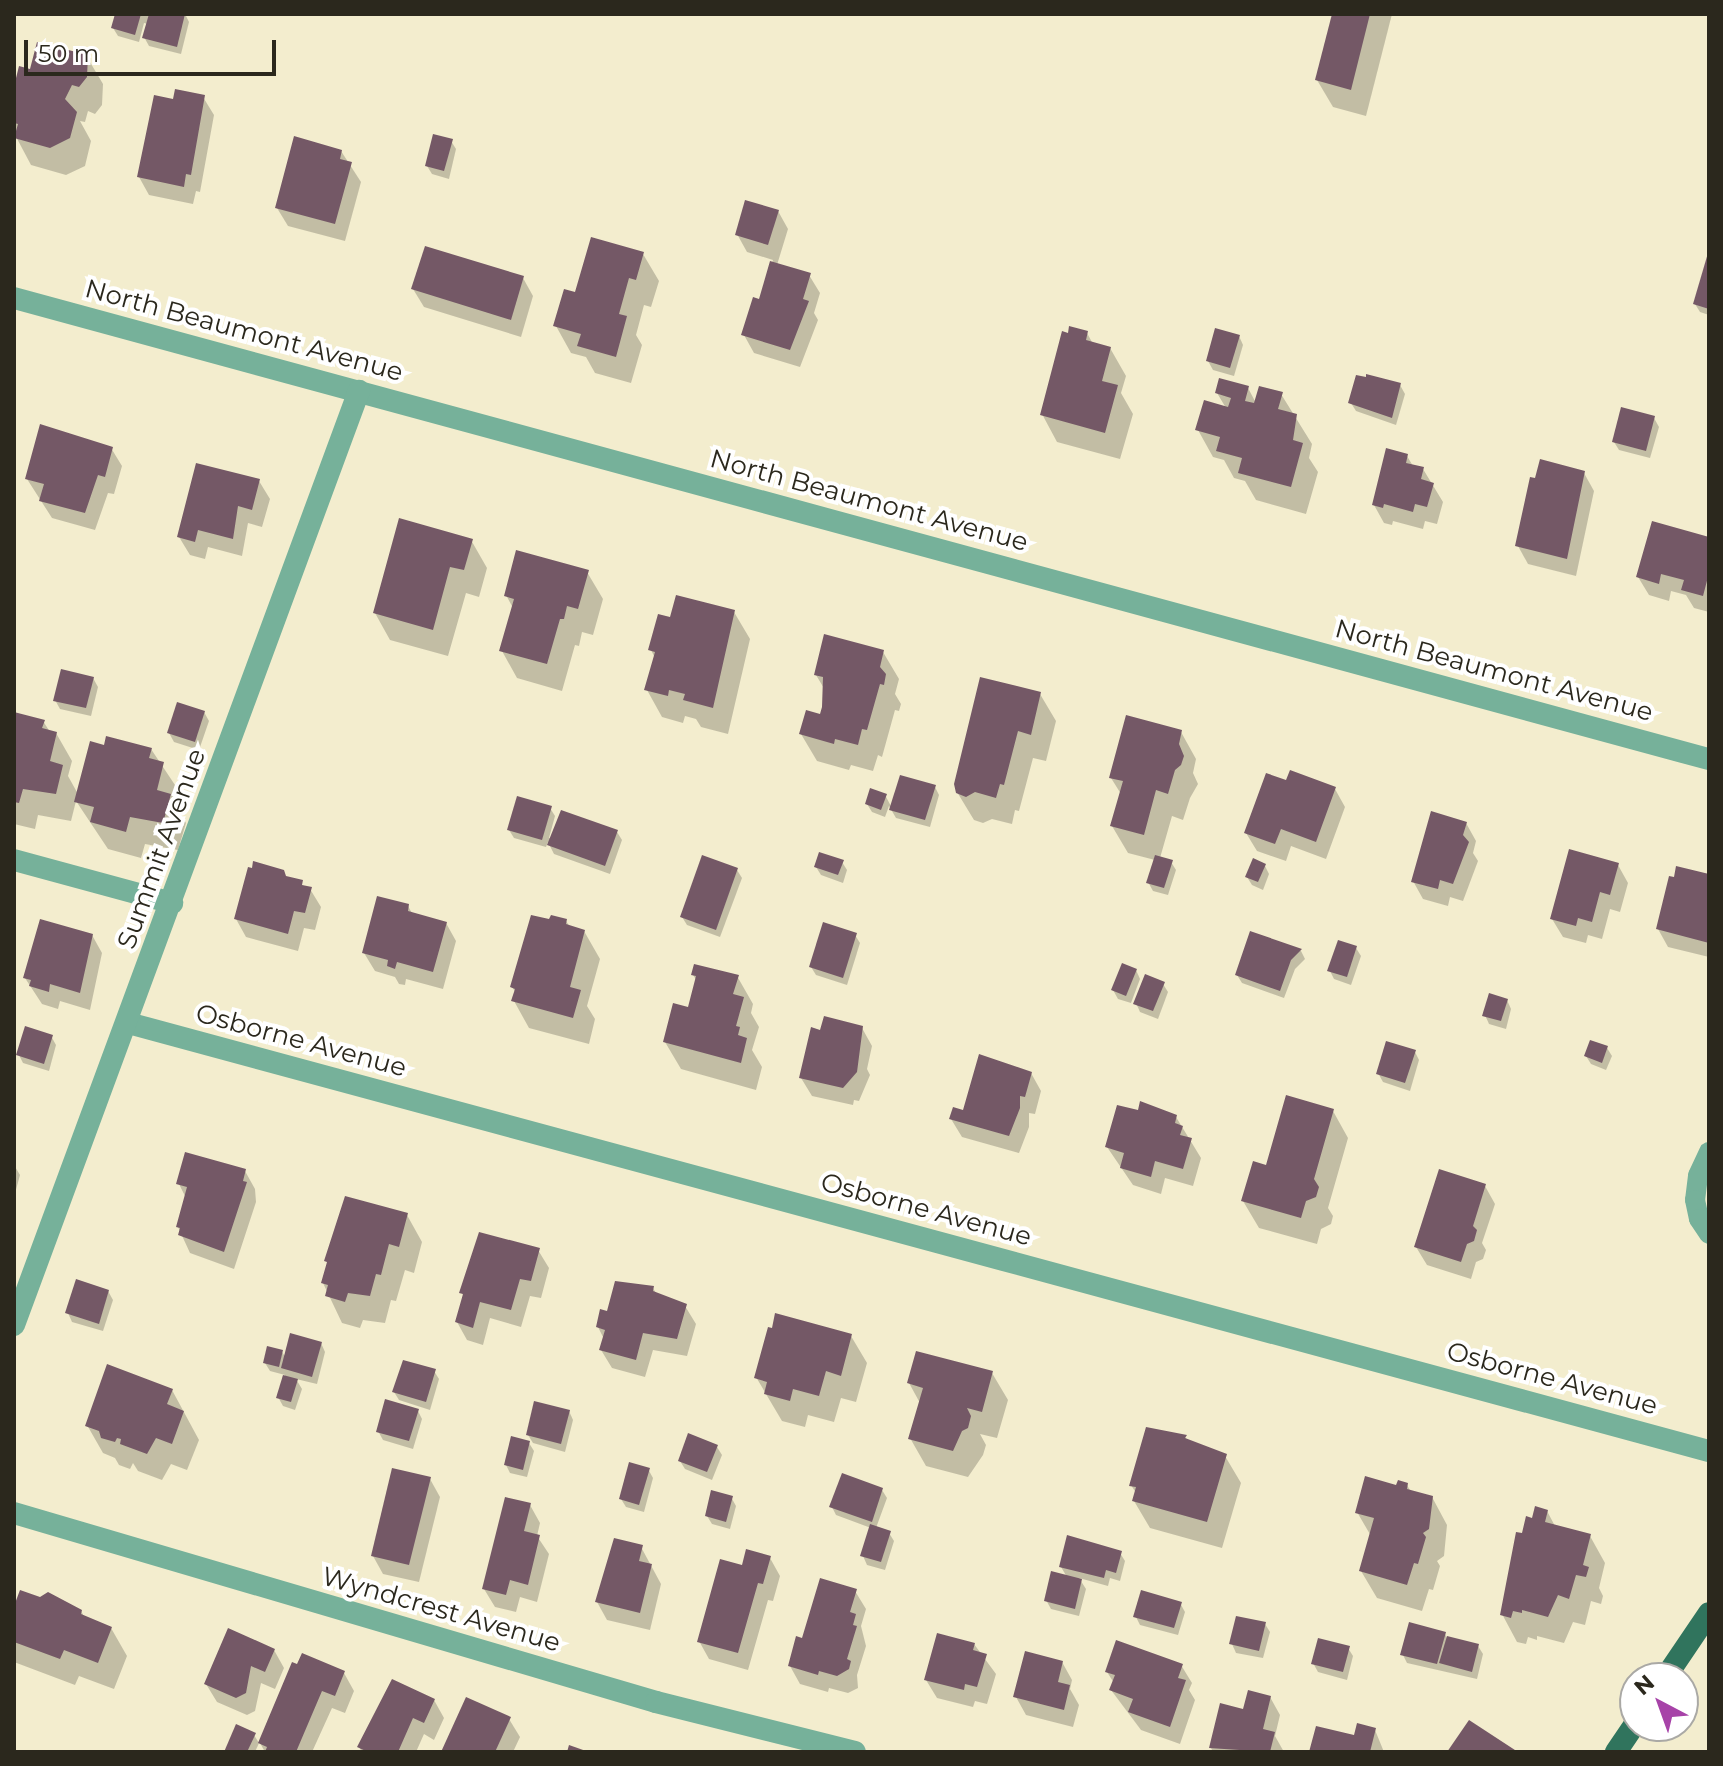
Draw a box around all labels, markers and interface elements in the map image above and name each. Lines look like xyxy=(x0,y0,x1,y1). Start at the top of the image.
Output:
scale bar xyxy=(28,24,280,74)
text: 50 m xyxy=(38,39,99,68)
street label: North Beaumont Avenue xyxy=(82,274,406,388)
street label: North Beaumont Avenue xyxy=(707,444,1031,558)
street label: North Beaumont Avenue xyxy=(1332,614,1656,728)
street label: Summit Avenue xyxy=(111,745,213,953)
street label: Osborne Avenue xyxy=(192,998,410,1084)
street label: Osborne Avenue xyxy=(817,1167,1035,1253)
street label: Osborne Avenue xyxy=(1443,1336,1661,1422)
street label: Wyndcrest Avenue xyxy=(318,1561,564,1659)
north arrow xyxy=(1619,1662,1699,1742)
text: N xyxy=(1629,1669,1660,1701)

